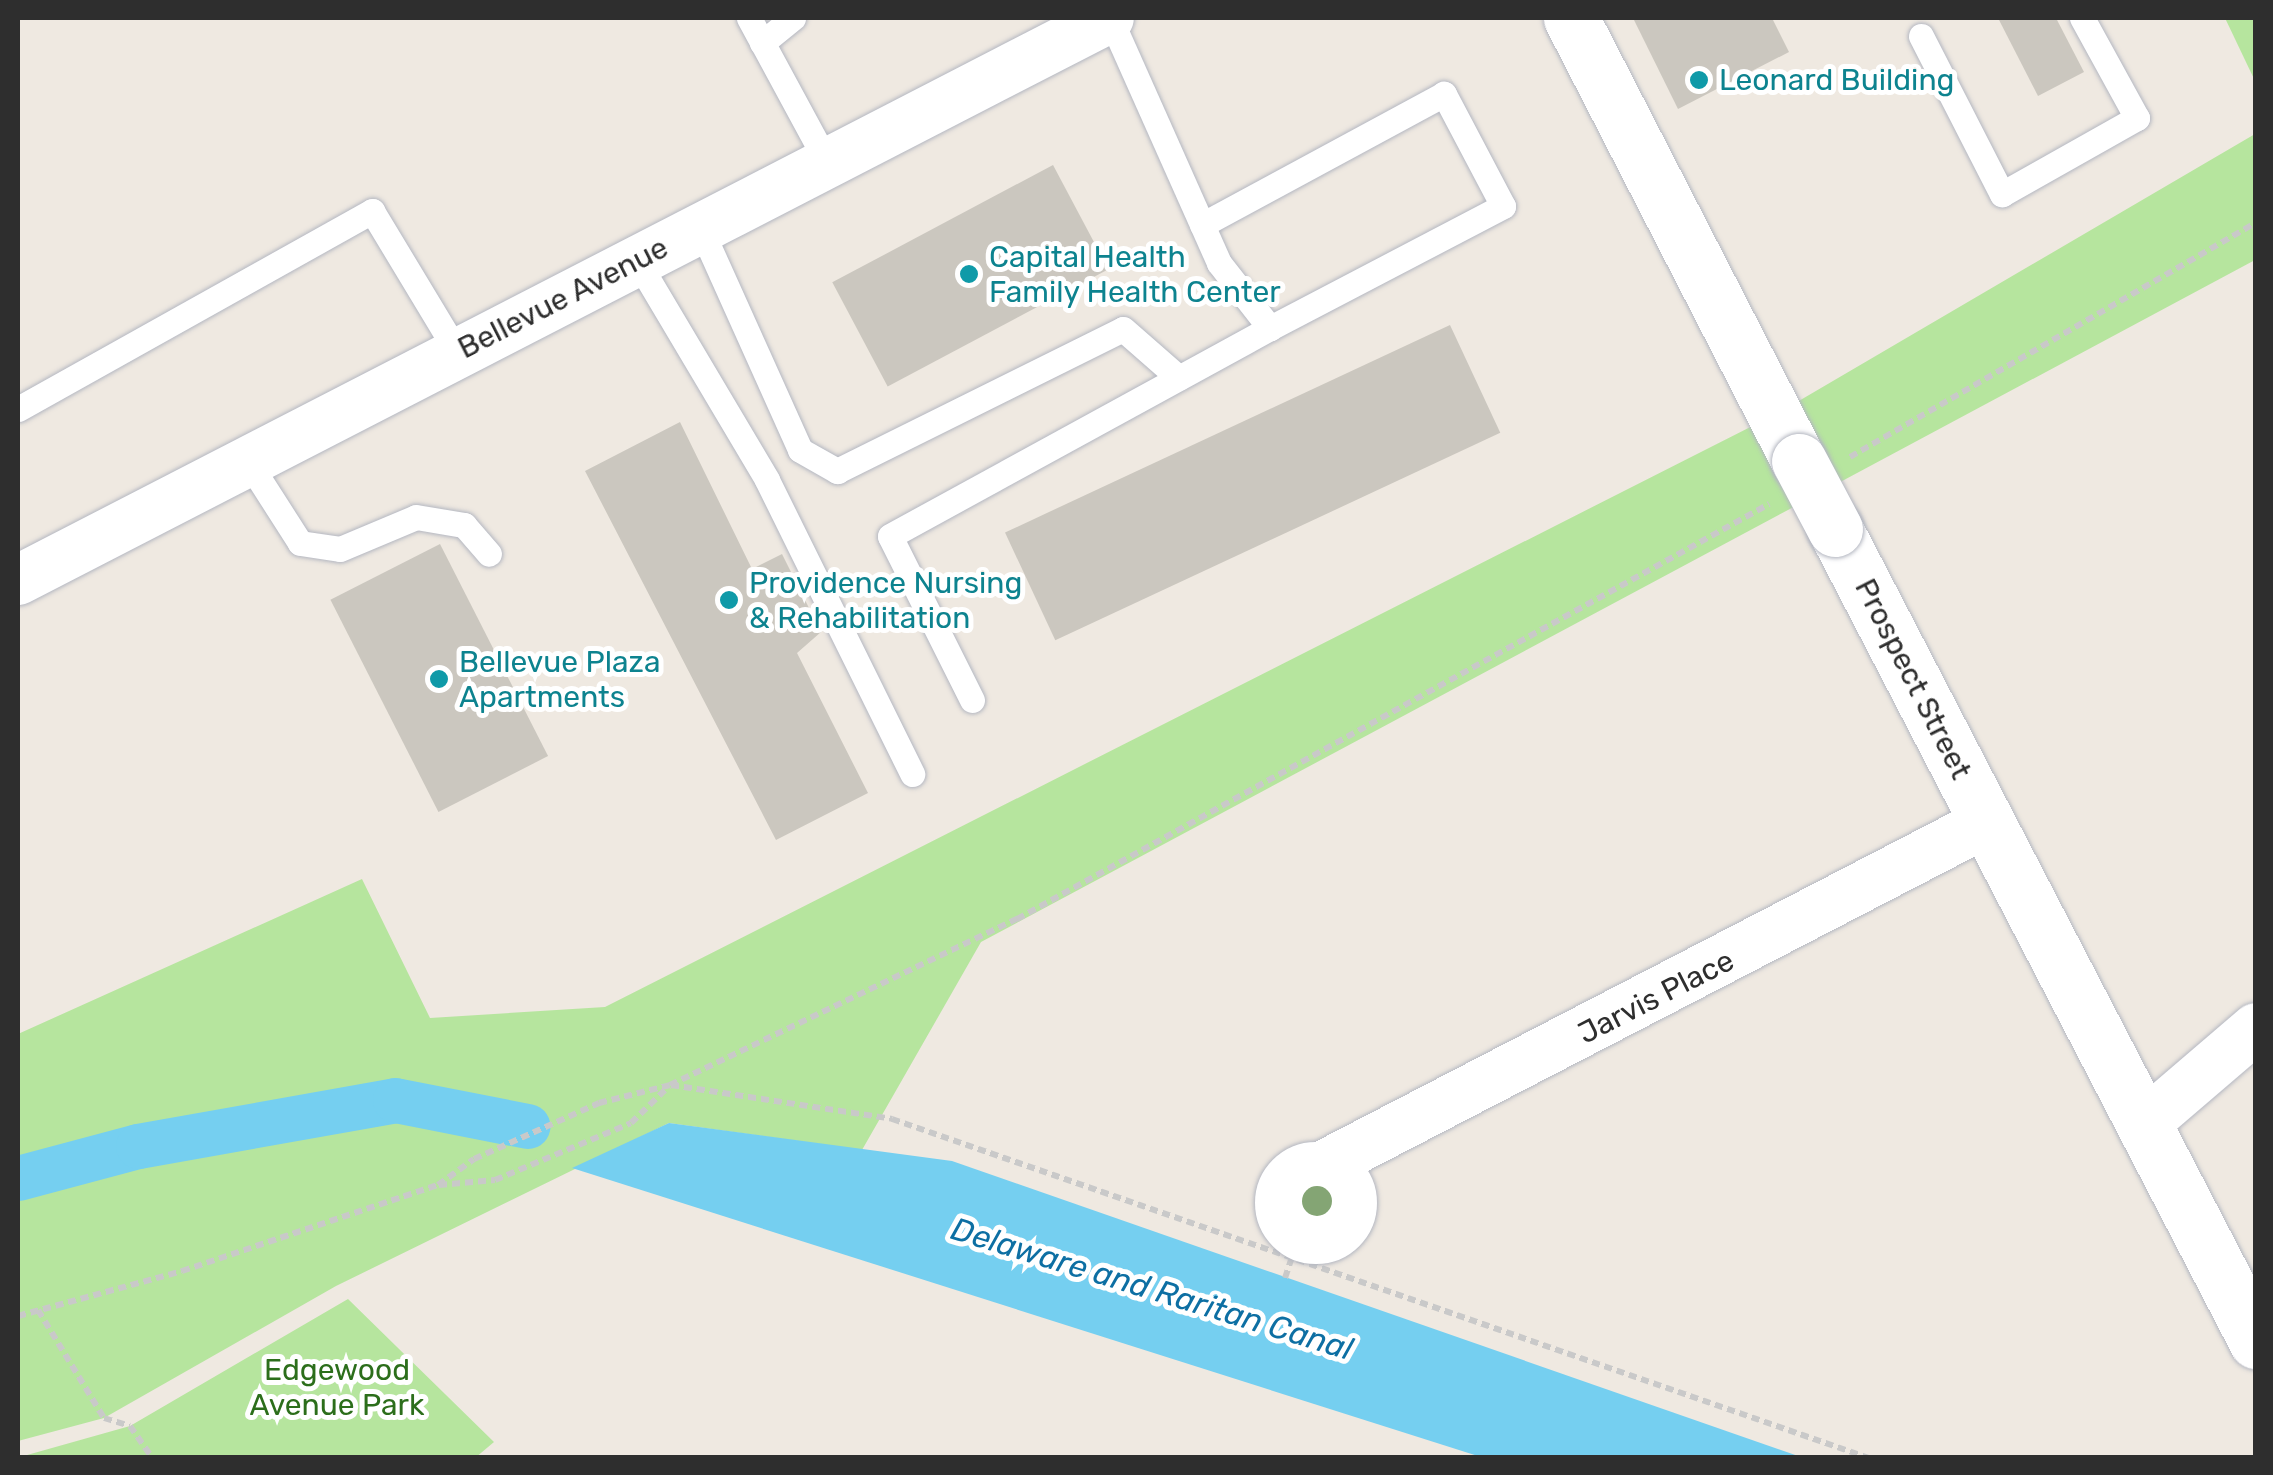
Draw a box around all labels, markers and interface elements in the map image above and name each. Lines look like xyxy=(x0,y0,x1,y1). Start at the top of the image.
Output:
place label: Leonard Building xyxy=(1719,62,1954,98)
marker: Leonard Building xyxy=(1688,69,1710,91)
street label: Bellevue Avenue xyxy=(452,229,674,367)
place label: Capital Health Family Health Center xyxy=(989,239,1281,310)
marker: Capital Health Family Health Center xyxy=(958,263,980,285)
place label: Providence Nursing & Rehabilitation xyxy=(749,565,1022,636)
street label: Prospect Street xyxy=(1847,573,1979,785)
marker: Providence Nursing & Rehabilitation xyxy=(718,589,740,611)
place label: Bellevue Plaza Apartments xyxy=(459,644,660,714)
marker: Bellevue Plaza Apartments xyxy=(428,668,450,690)
street label: Jarvis Place xyxy=(1572,942,1740,1052)
water label: Delaware and Raritan Canal xyxy=(947,1210,1357,1368)
park label: Edgewood Avenue Park xyxy=(250,1352,424,1422)

